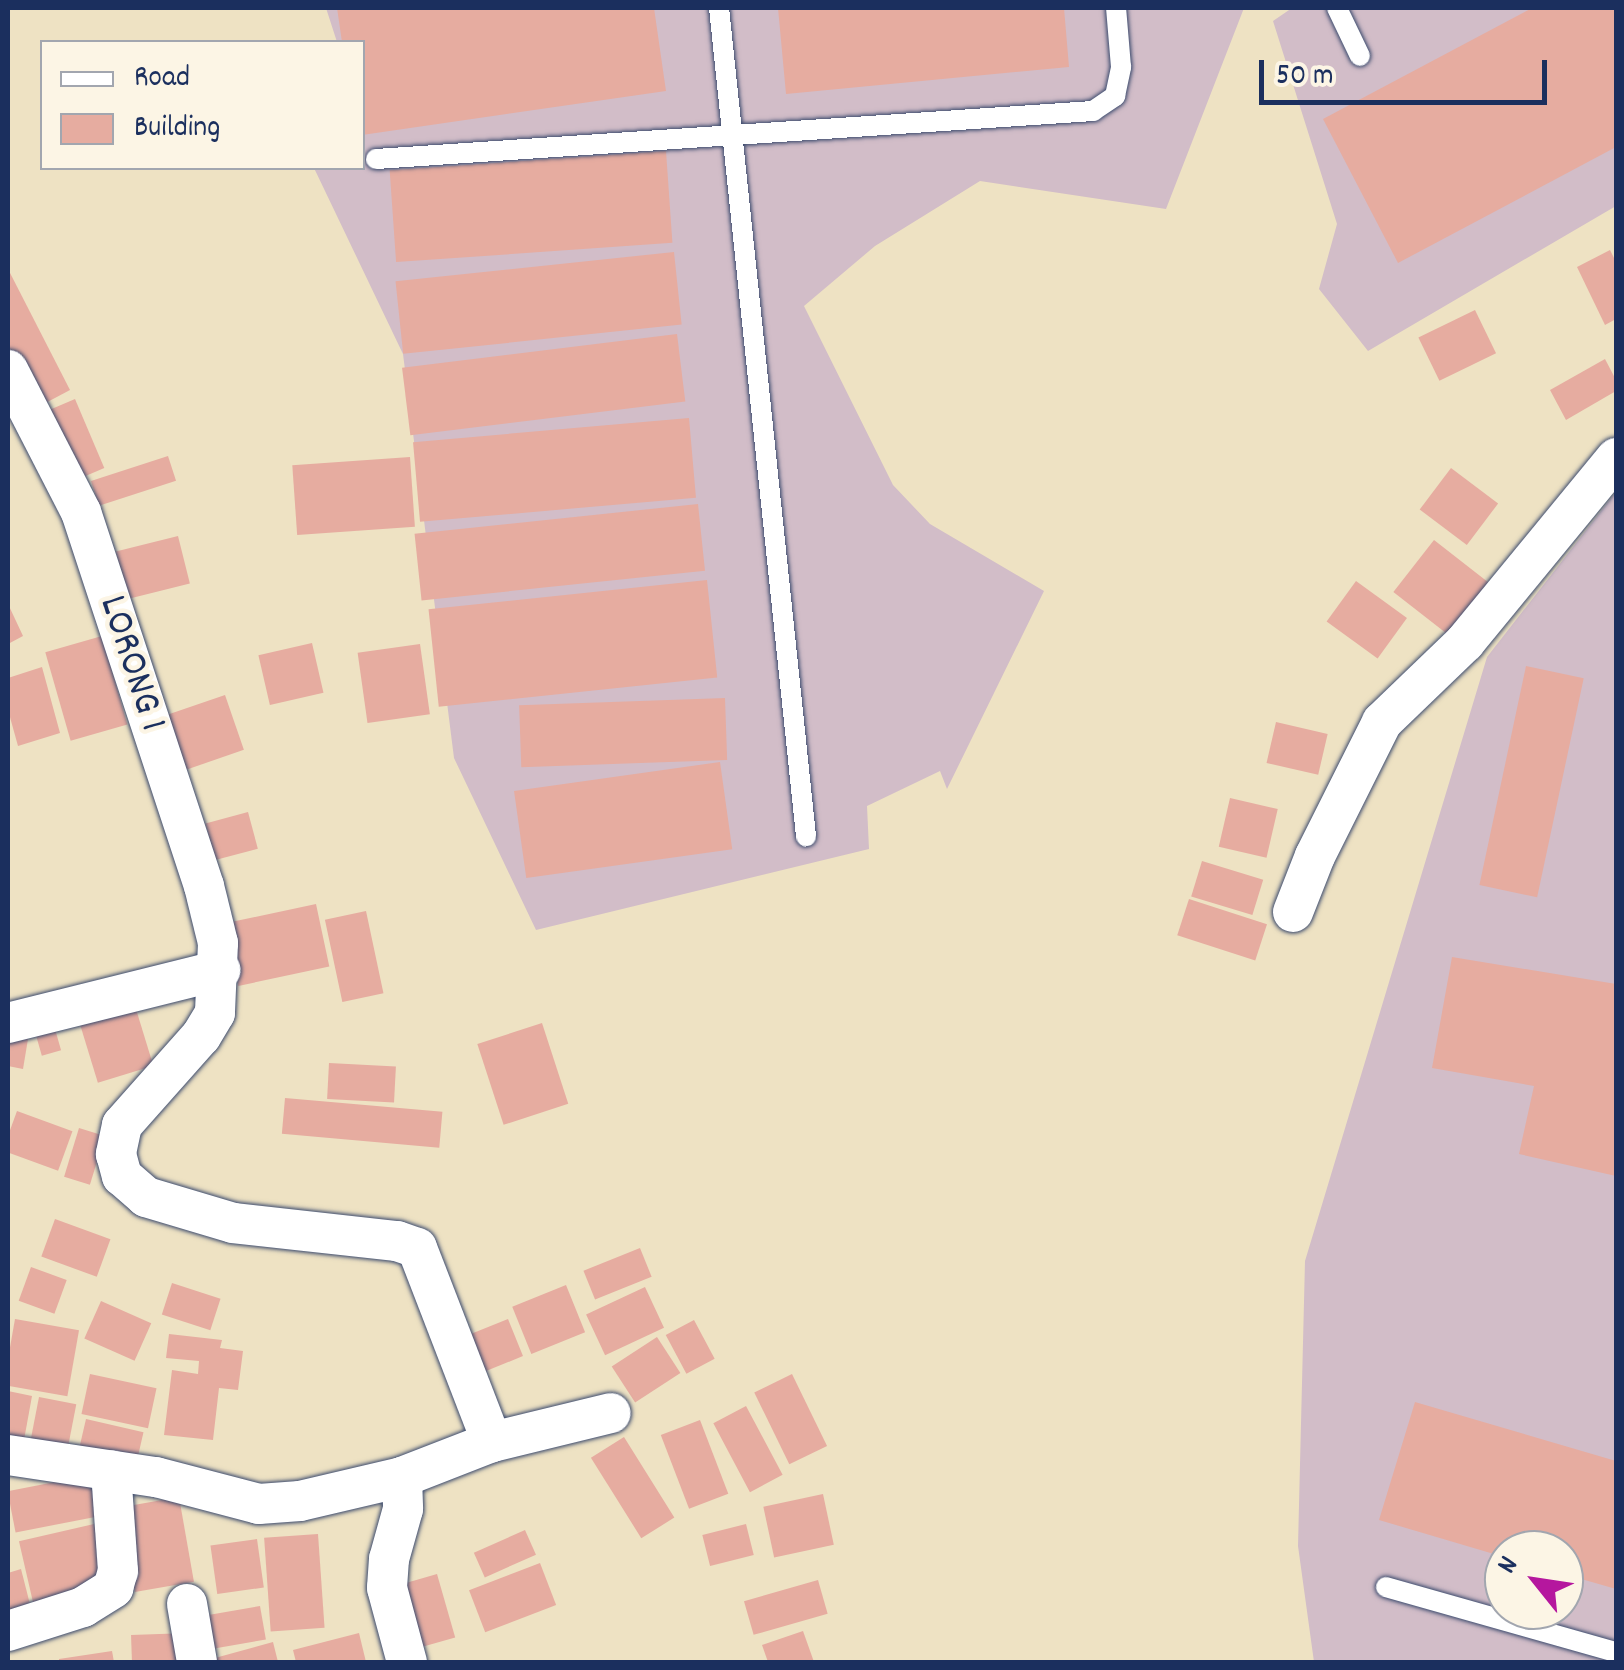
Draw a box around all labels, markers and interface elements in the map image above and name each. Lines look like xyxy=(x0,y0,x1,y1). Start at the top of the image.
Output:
legend xyxy=(40,40,365,170)
scale bar xyxy=(1264,40,1552,102)
text: 50 m xyxy=(1276,56,1334,99)
text: Road xyxy=(134,58,190,101)
text: Building xyxy=(134,108,220,151)
street label: LORONG 1 xyxy=(86,590,174,738)
north arrow xyxy=(1484,1530,1584,1630)
text: N xyxy=(1489,1550,1531,1582)

